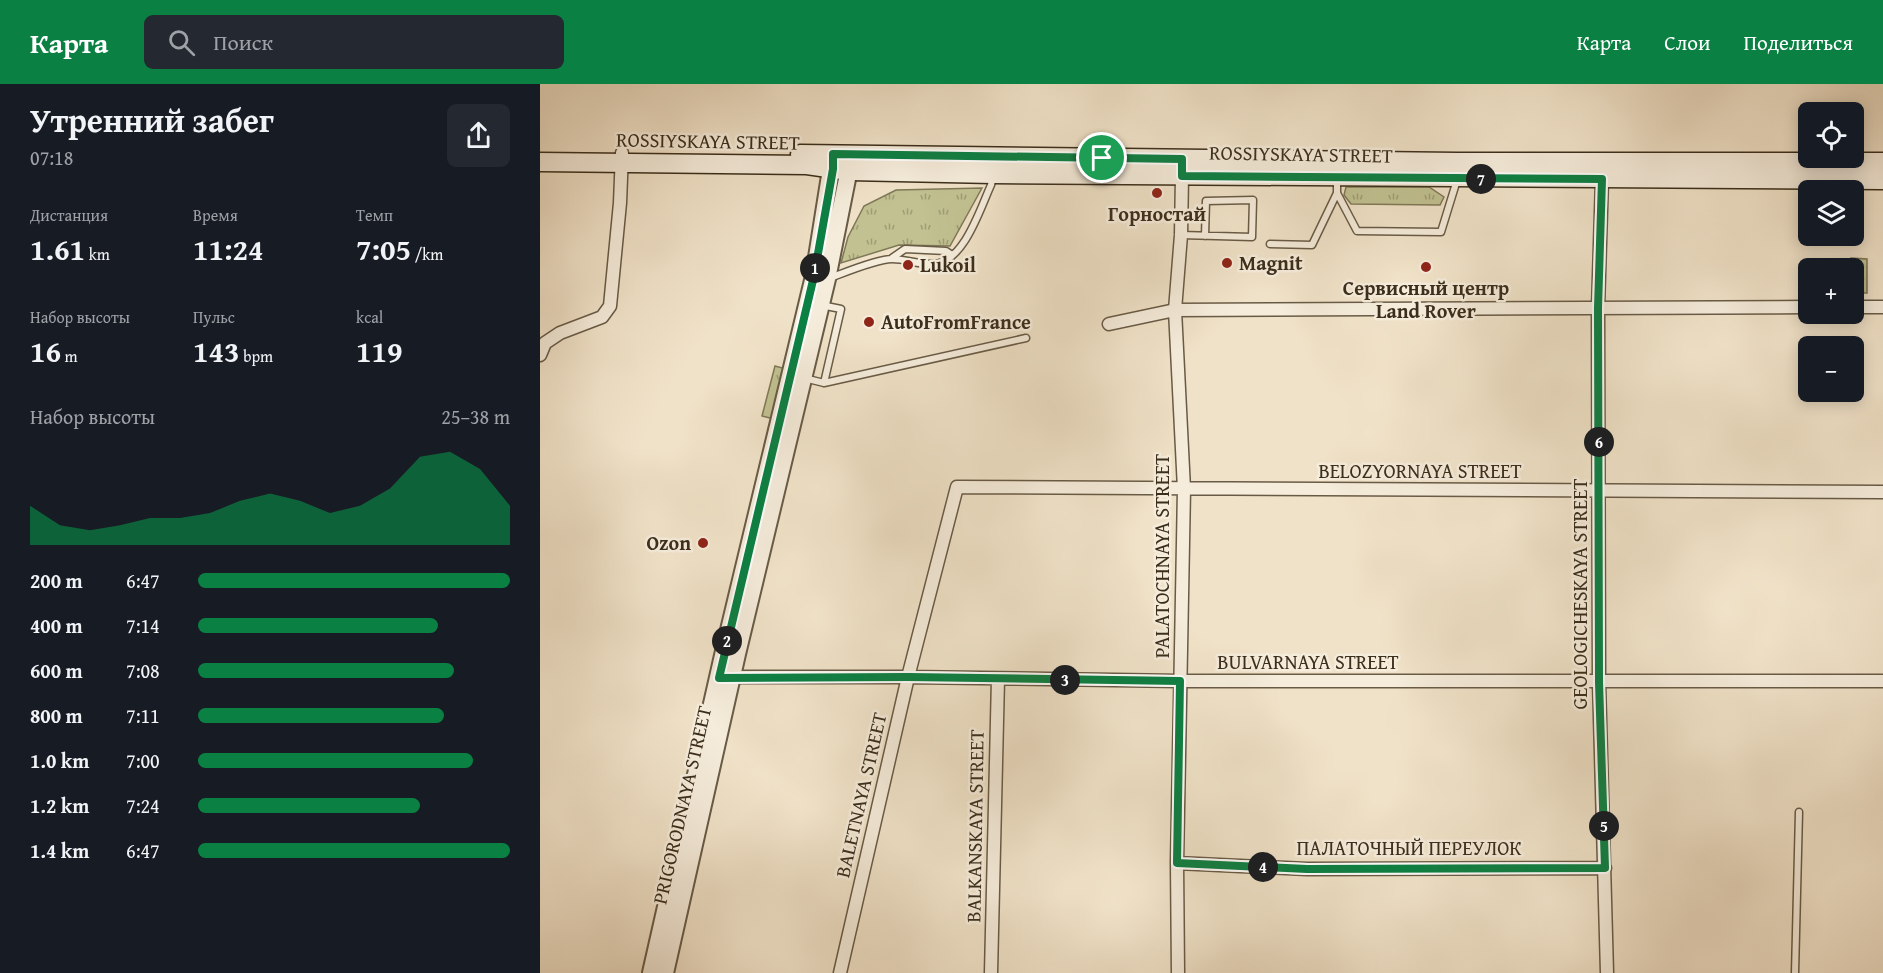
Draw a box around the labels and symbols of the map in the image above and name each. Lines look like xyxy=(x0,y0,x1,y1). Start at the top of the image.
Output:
street label: ROSSIYSKAYA STREET xyxy=(616,124,800,157)
pin xyxy=(1076,132,1127,183)
street label: ROSSIYSKAYA STREET xyxy=(1209,137,1393,170)
pin: 7 xyxy=(1466,164,1496,194)
marker: Горностай xyxy=(1150,186,1164,200)
place label: Горностай xyxy=(1108,199,1206,228)
place label: Magnit xyxy=(1239,248,1303,277)
place label: Lukoil xyxy=(920,250,976,279)
pin: 1 xyxy=(800,253,830,283)
marker: Magnit xyxy=(1220,256,1234,270)
marker: Lukoil xyxy=(901,258,915,272)
marker: Сервисный центр Land Rover xyxy=(1419,260,1433,274)
place label: Сервисный центр Land Rover xyxy=(1343,273,1509,325)
place label: AutoFromFrance xyxy=(881,307,1031,336)
marker: AutoFromFrance xyxy=(862,315,876,329)
pin: 6 xyxy=(1584,427,1614,457)
street label: PALATOCHNAYA STREET xyxy=(1147,454,1176,658)
street label: BELOZYORNAYA STREET xyxy=(1318,456,1522,485)
street label: GEOLOGICHESKAYA STREET xyxy=(1565,478,1594,710)
place label: Ozon xyxy=(646,528,691,557)
marker: Ozon xyxy=(696,536,710,550)
pin: 2 xyxy=(712,626,742,656)
street label: BULVARNAYA STREET xyxy=(1217,647,1399,676)
pin: 3 xyxy=(1050,665,1080,695)
street label: PRIGORODNAYA STREET xyxy=(645,703,718,907)
street label: BALETNAYA STREET xyxy=(827,709,894,880)
street label: BALKANSKAYA STREET xyxy=(958,729,991,923)
pin: 5 xyxy=(1589,811,1619,841)
street label: ПАЛАТОЧНЫЙ ПЕРЕУЛОК xyxy=(1296,833,1522,862)
pin: 4 xyxy=(1248,852,1278,882)

